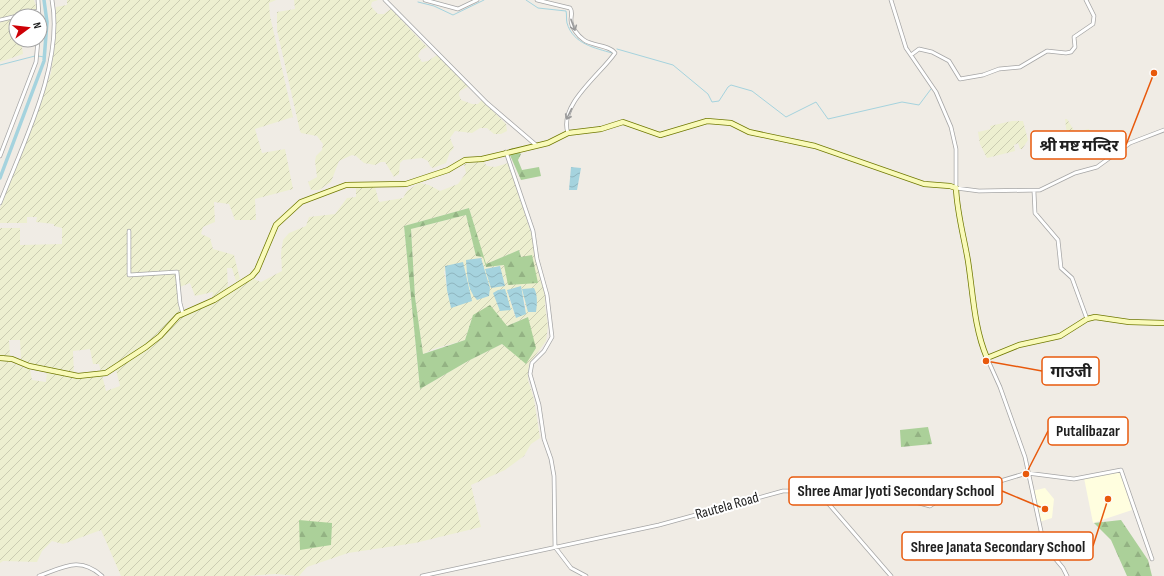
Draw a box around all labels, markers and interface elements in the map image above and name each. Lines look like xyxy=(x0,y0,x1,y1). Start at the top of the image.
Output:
north arrow xyxy=(8,8,48,48)
one-way arrow xyxy=(570,19,578,31)
text: N xyxy=(30,21,44,30)
one-way arrow xyxy=(565,108,572,120)
callout: श्री मष्ट मन्दिर xyxy=(1031,131,1126,159)
text: श्री मष्ट मन्दिर xyxy=(1039,137,1119,156)
callout: गाउजी xyxy=(1042,357,1099,385)
text: गाउजी xyxy=(1050,363,1092,382)
callout: Putalibazar xyxy=(1048,417,1128,445)
text: Putalibazar xyxy=(1056,422,1120,441)
callout: Shree Amar Jyoti Secondary School xyxy=(789,477,1002,505)
text: Shree Amar Jyoti Secondary School xyxy=(798,482,994,501)
street label: Rautela Road xyxy=(693,488,761,524)
callout: Shree Janata Secondary School xyxy=(902,532,1093,560)
text: Shree Janata Secondary School xyxy=(911,538,1085,557)

